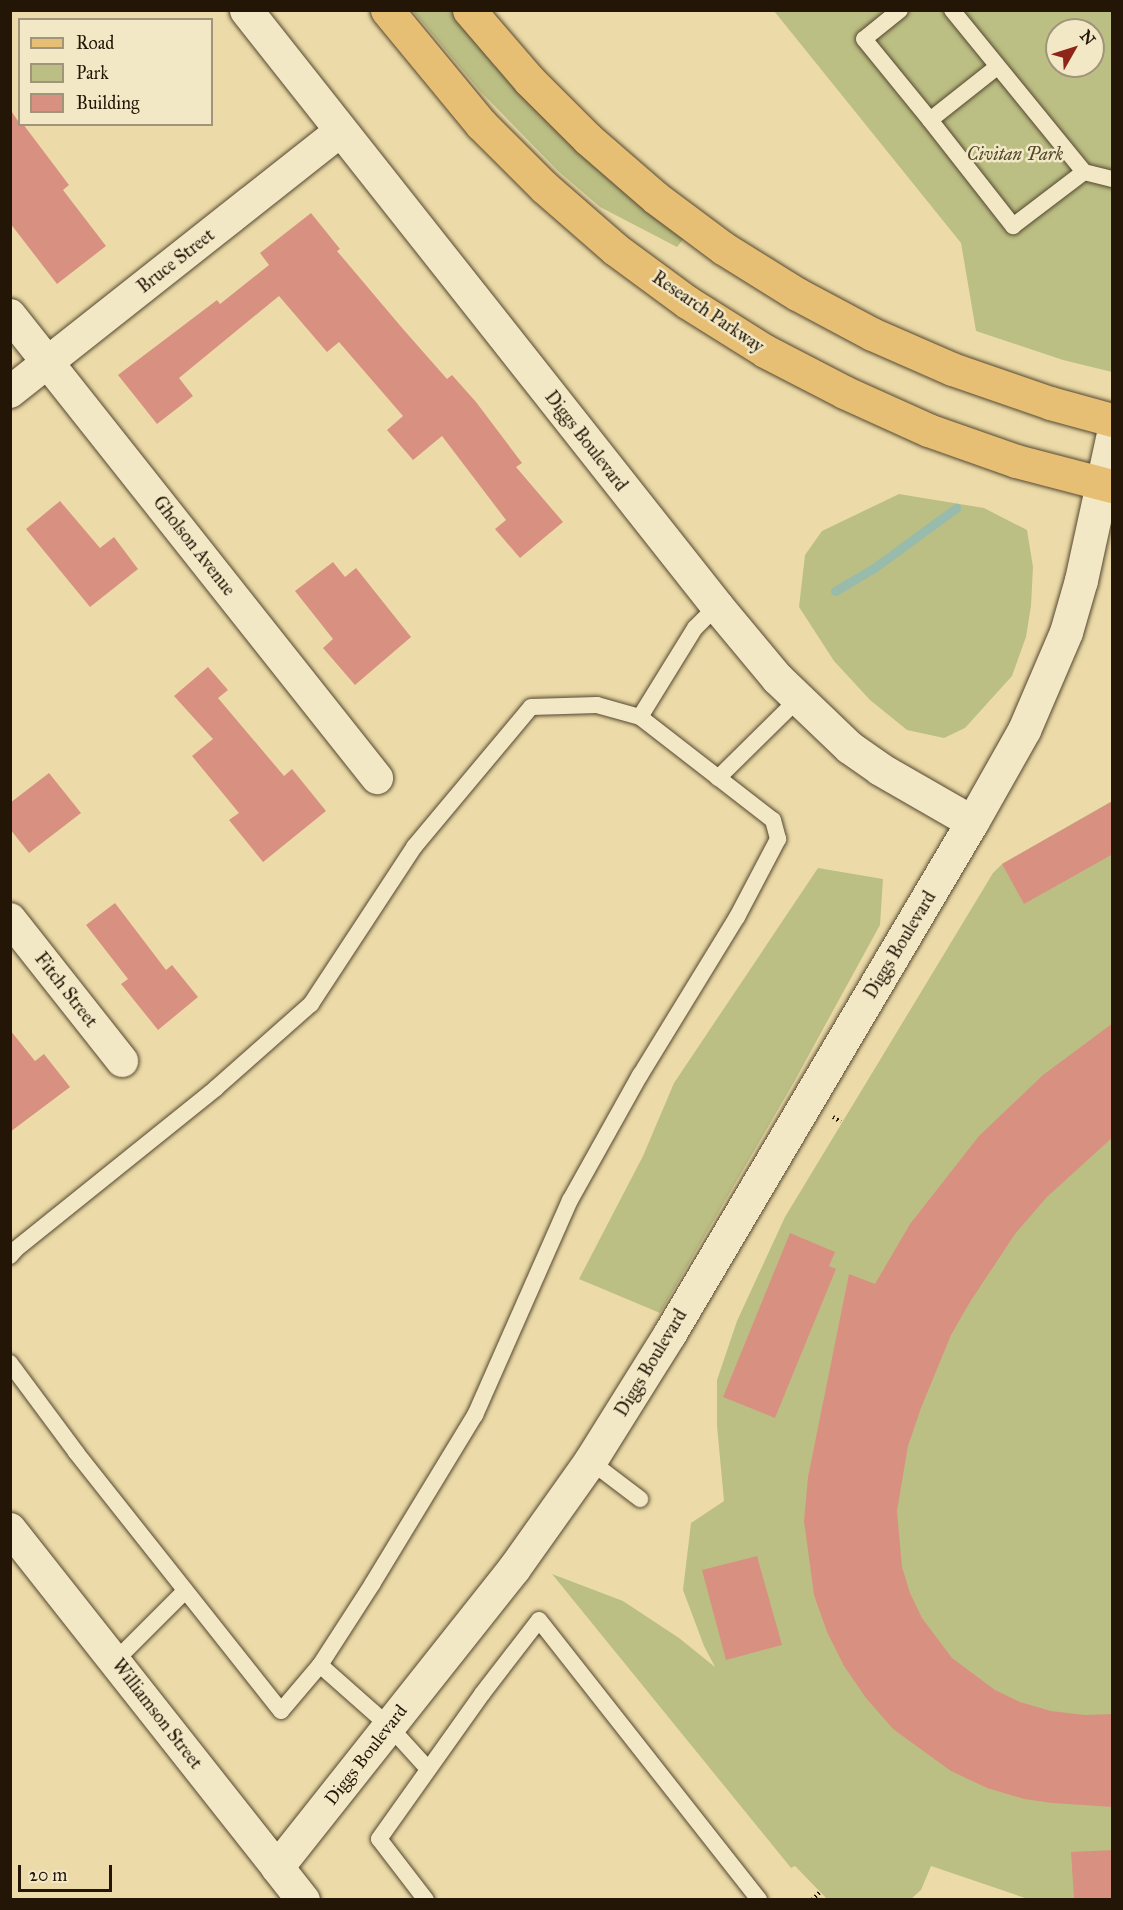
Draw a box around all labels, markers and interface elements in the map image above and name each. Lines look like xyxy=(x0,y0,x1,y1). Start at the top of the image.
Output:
legend xyxy=(18,18,213,126)
north arrow xyxy=(1045,18,1105,78)
text: N xyxy=(1076,26,1099,49)
text: Road xyxy=(76,32,114,54)
text: Park xyxy=(76,62,109,84)
text: Building xyxy=(76,92,139,114)
park label: Civitan Park xyxy=(967,143,1063,165)
street label: Bruce Street xyxy=(133,224,219,298)
street label: Research Parkway xyxy=(648,267,768,357)
street label: Diggs Boulevard xyxy=(540,387,632,495)
street label: Gholson Avenue xyxy=(148,492,240,600)
street label: Diggs Boulevard xyxy=(860,887,940,1003)
street label: Fitch Street xyxy=(30,948,102,1032)
street label: Diggs Boulevard xyxy=(611,1305,691,1421)
street label: Williamson Street xyxy=(107,1655,207,1773)
street label: Diggs Boulevard xyxy=(320,1701,412,1809)
scale bar xyxy=(21,1853,116,1891)
text: 20 m xyxy=(29,1864,67,1886)

